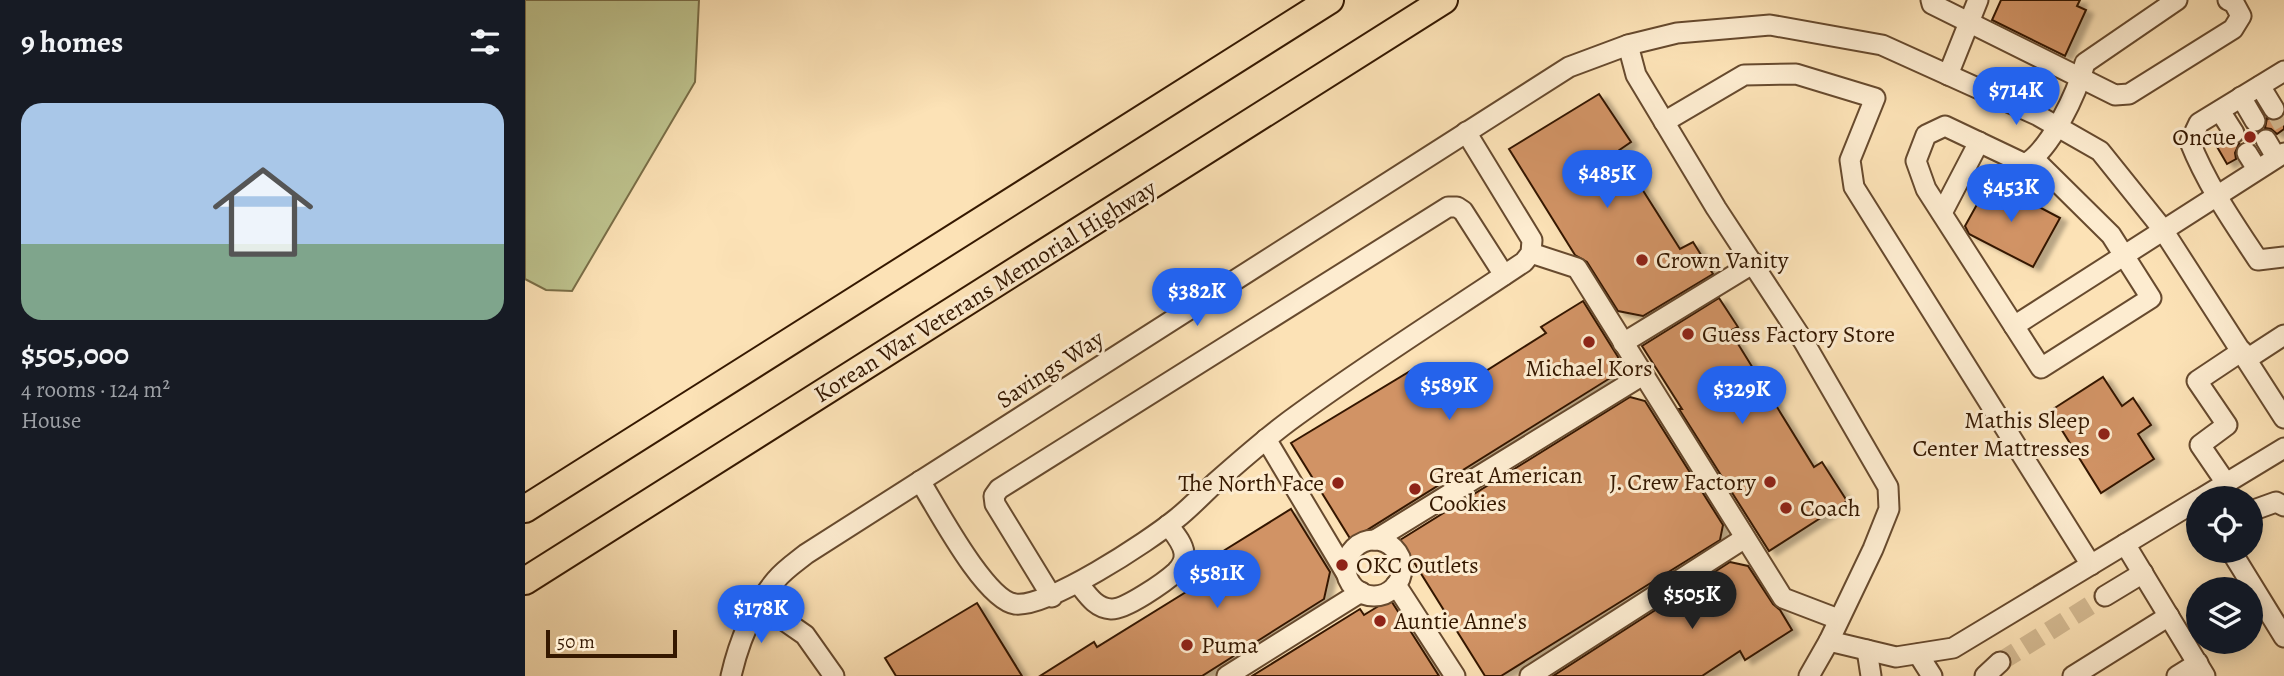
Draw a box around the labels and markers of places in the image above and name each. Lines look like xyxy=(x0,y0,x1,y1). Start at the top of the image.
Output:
pin: $714K xyxy=(1967,68,2065,127)
place label: Oncue xyxy=(2172,121,2236,153)
marker: Oncue xyxy=(2242,129,2258,145)
pin: $485K xyxy=(1558,150,1656,210)
pin: $453K xyxy=(1962,164,2060,224)
place label: Crown Vanity xyxy=(1656,244,1789,276)
marker: Crown Vanity xyxy=(1634,252,1650,268)
pin: $382K xyxy=(1148,268,1246,328)
place label: Guess Factory Store xyxy=(1702,318,1895,350)
marker: Guess Factory Store xyxy=(1680,326,1696,342)
marker: Michael Kors xyxy=(1581,334,1597,350)
place label: Michael Kors xyxy=(1525,352,1653,384)
pin: $589K xyxy=(1400,362,1498,422)
pin: $329K xyxy=(1693,366,1791,426)
place label: Mathis Sleep Center Mattresses xyxy=(1912,404,2090,464)
marker: Mathis Sleep Center Mattresses xyxy=(2096,426,2112,442)
place label: Great American Cookies xyxy=(1429,459,1583,519)
place label: J. Crew Factory xyxy=(1609,466,1756,498)
place label: The North Face xyxy=(1178,467,1324,499)
marker: J. Crew Factory xyxy=(1762,474,1778,490)
marker: The North Face xyxy=(1330,475,1346,491)
marker: Great American Cookies xyxy=(1407,481,1423,497)
place label: Coach xyxy=(1800,492,1861,524)
marker: Coach xyxy=(1778,500,1794,516)
place label: OKC Outlets xyxy=(1356,549,1479,581)
pin: $581K xyxy=(1168,550,1266,610)
marker: OKC Outlets xyxy=(1334,557,1350,573)
pin: $505K xyxy=(1643,572,1741,631)
pin: $178K xyxy=(712,586,810,645)
place label: Auntie Anne's xyxy=(1393,605,1527,637)
marker: Auntie Anne's xyxy=(1372,613,1388,629)
place label: Puma xyxy=(1201,629,1259,661)
marker: Puma xyxy=(1179,637,1195,653)

